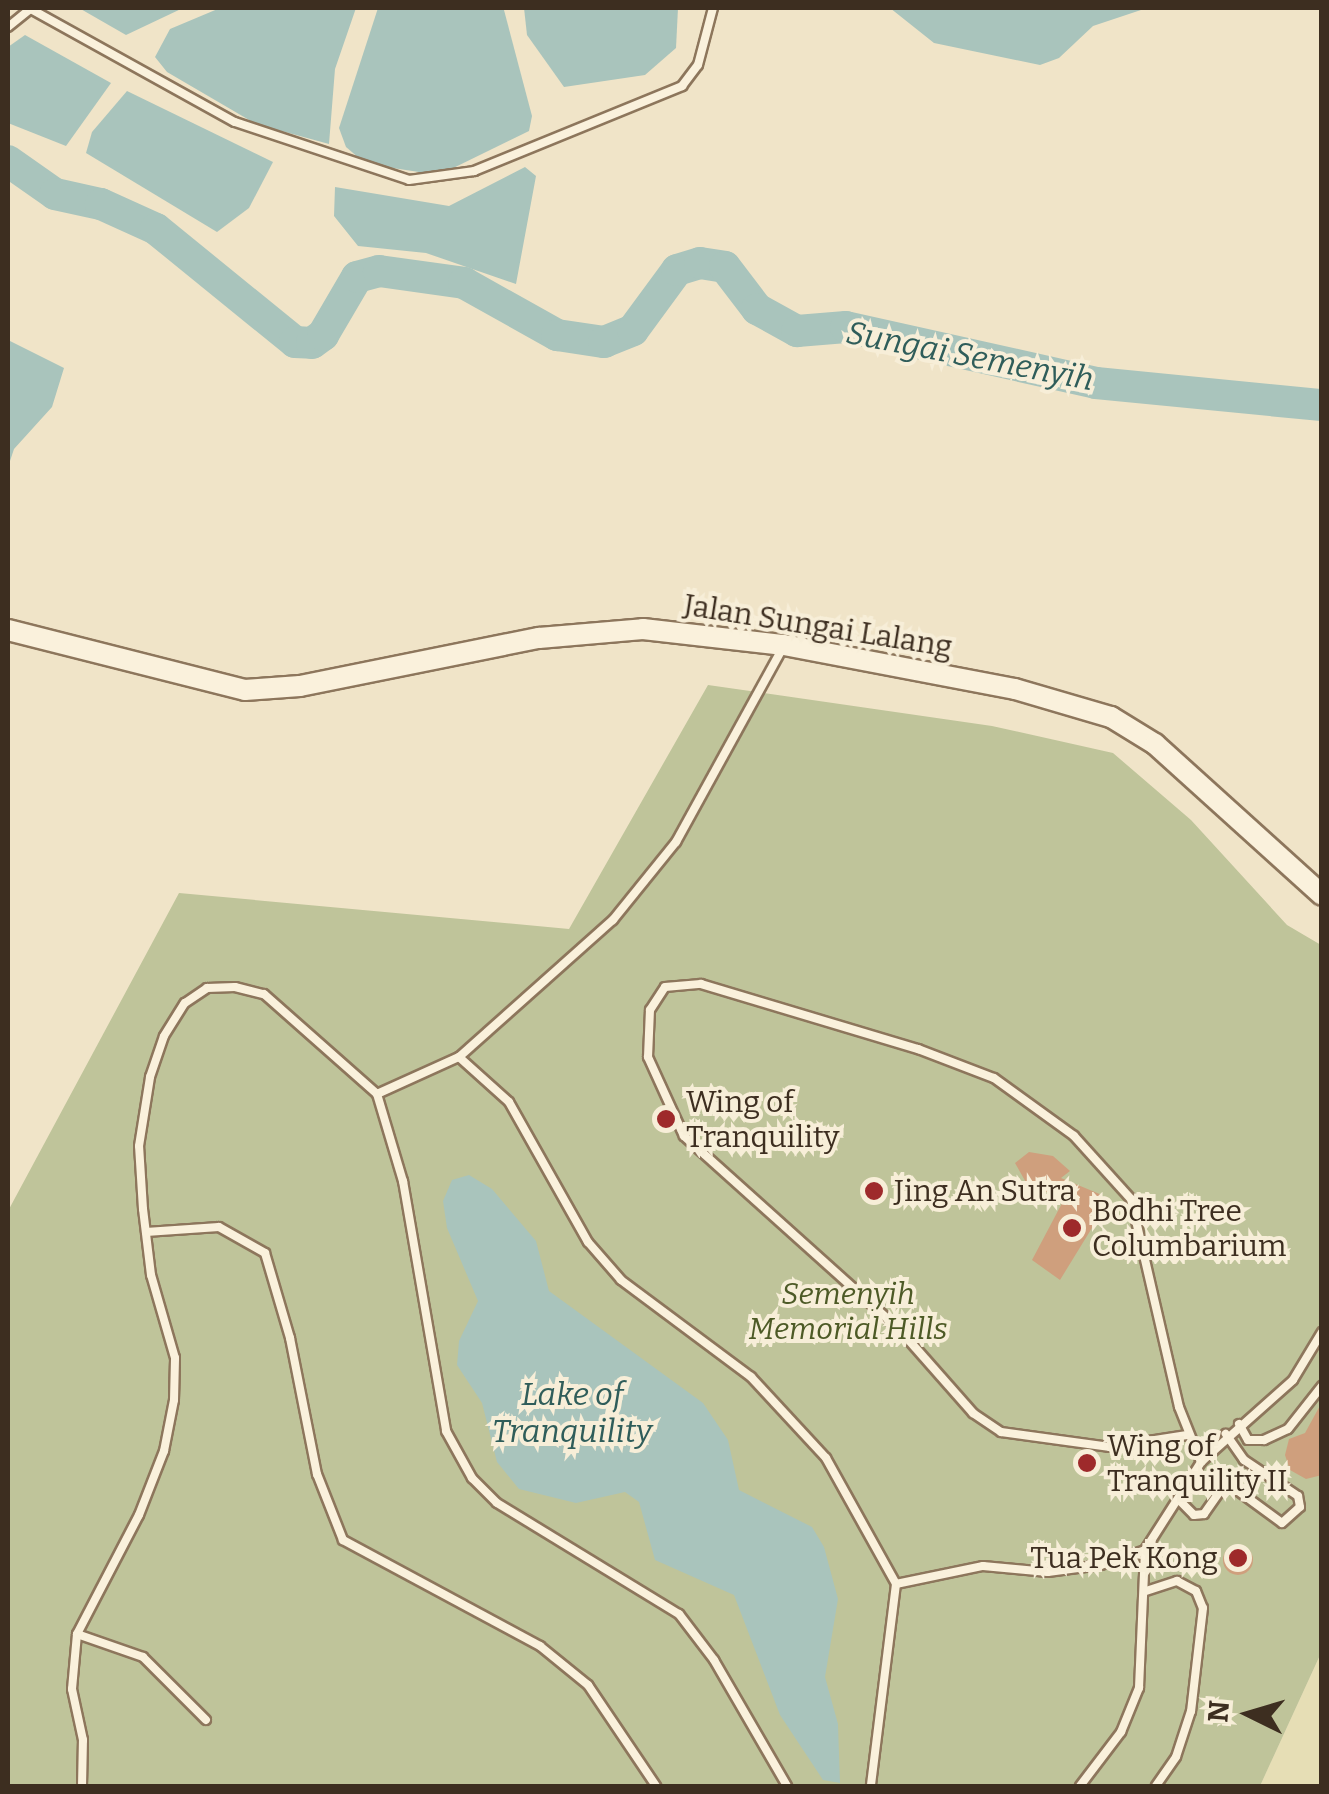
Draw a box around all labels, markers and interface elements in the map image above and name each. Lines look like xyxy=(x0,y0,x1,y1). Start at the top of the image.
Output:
water label: Sungai Semenyih xyxy=(843,313,1097,399)
street label: Jalan Sungai Lalang xyxy=(681,587,955,665)
place label: Wing of Tranquility xyxy=(686,1084,839,1154)
marker: Wing of Tranquility xyxy=(655,1108,677,1130)
place label: Jing An Sutra xyxy=(894,1173,1076,1209)
marker: Jing An Sutra xyxy=(863,1180,885,1202)
place label: Bodhi Tree Columbarium xyxy=(1092,1193,1286,1264)
marker: Bodhi Tree Columbarium xyxy=(1061,1217,1083,1239)
park label: Semenyih Memorial Hills xyxy=(748,1276,948,1346)
water label: Lake of Tranquility xyxy=(492,1376,652,1451)
place label: Wing of Tranquility II xyxy=(1107,1428,1288,1498)
marker: Wing of Tranquility II xyxy=(1076,1452,1098,1474)
place label: Tua Pek Kong xyxy=(1030,1540,1218,1576)
marker: Tua Pek Kong xyxy=(1227,1547,1249,1569)
north arrow xyxy=(1199,1664,1299,1764)
text: N xyxy=(1201,1699,1236,1724)

